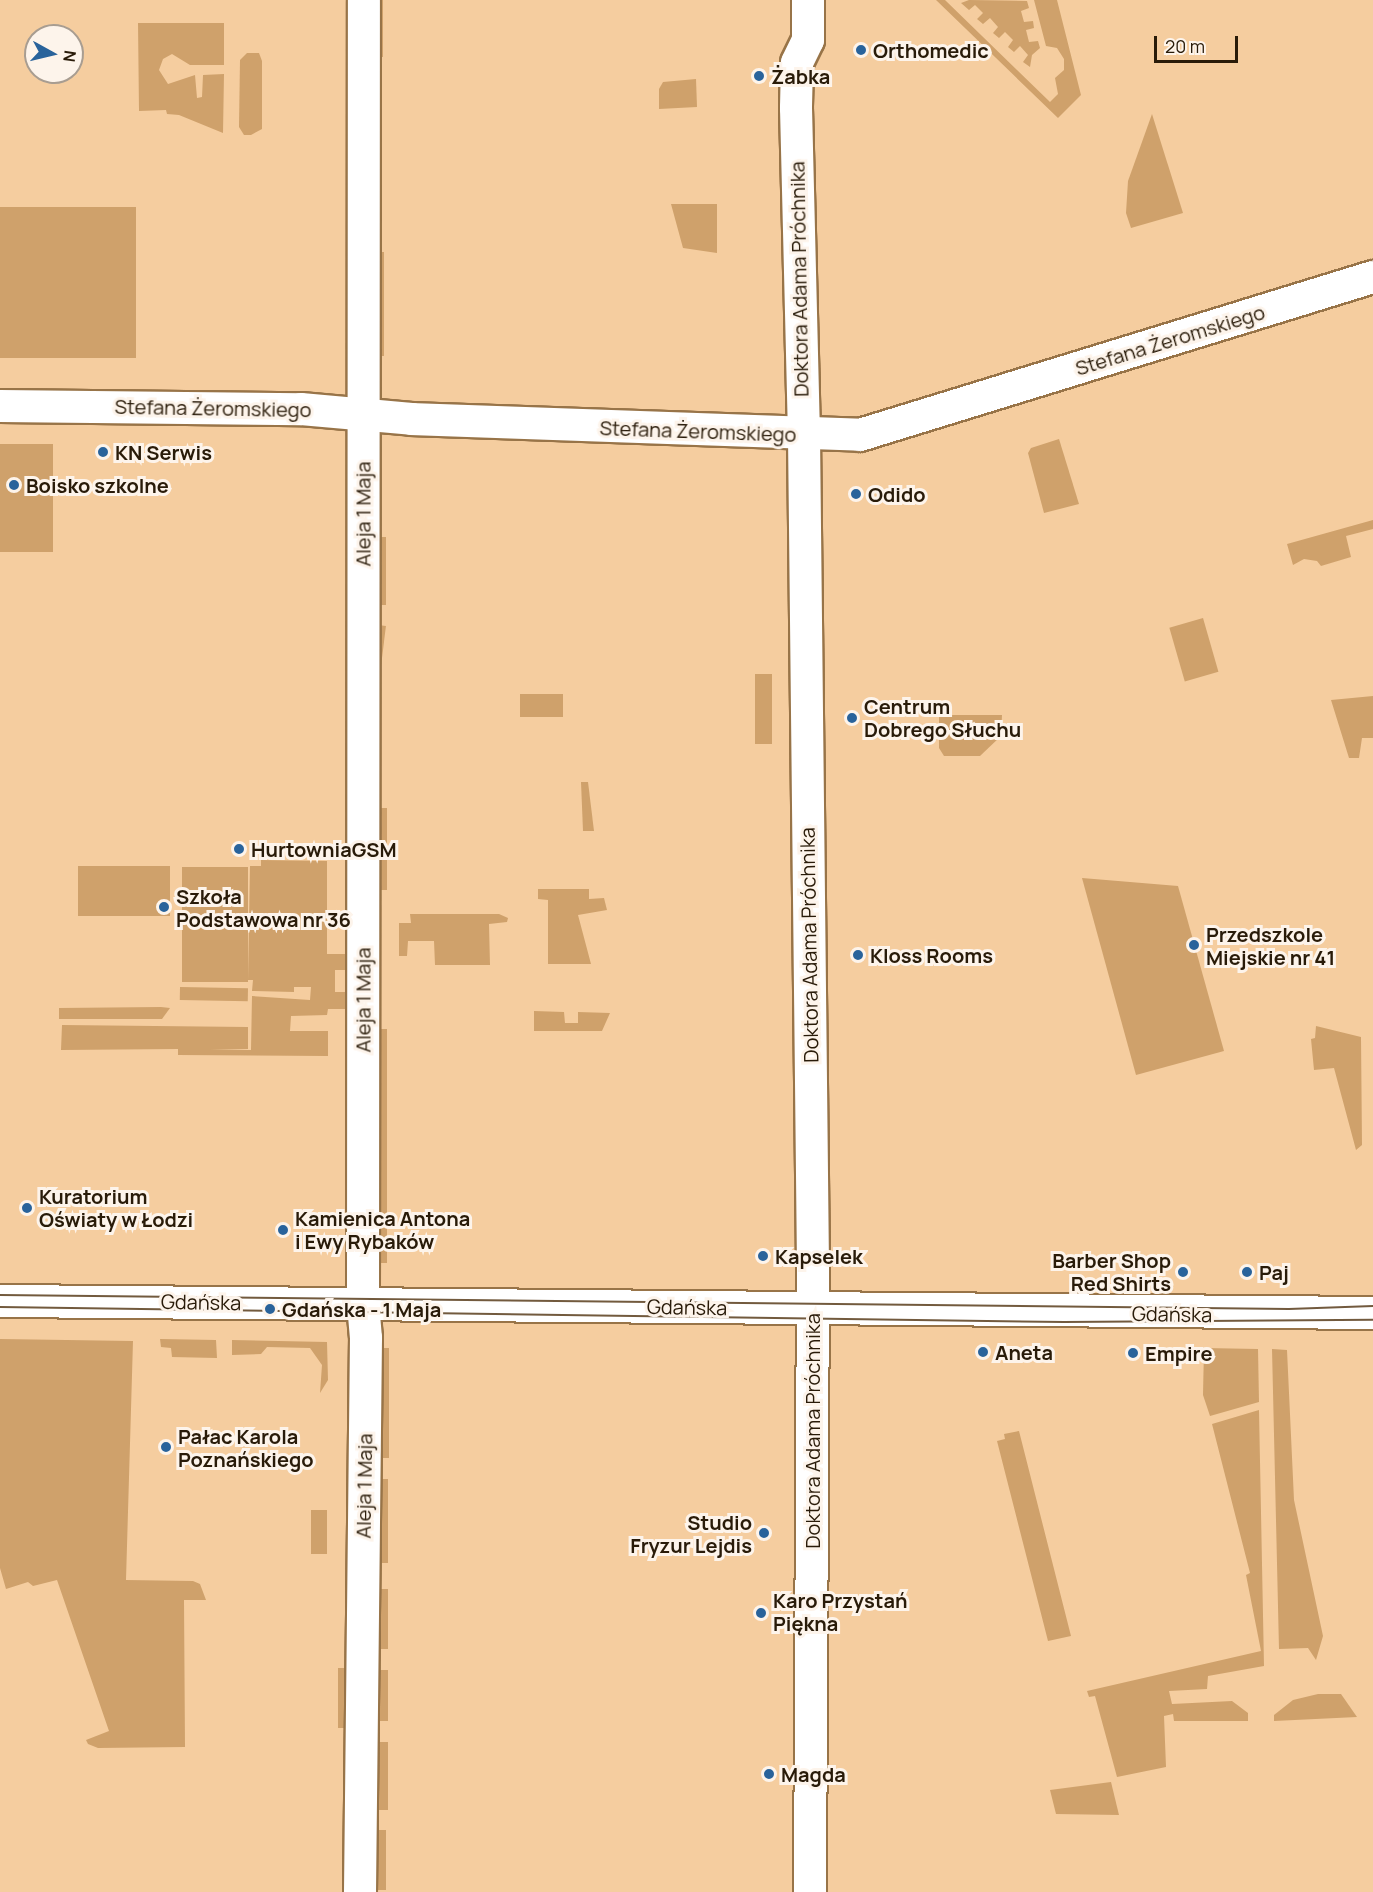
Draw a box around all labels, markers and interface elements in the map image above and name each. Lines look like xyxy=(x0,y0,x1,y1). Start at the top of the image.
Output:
north arrow xyxy=(24,24,84,84)
scale bar xyxy=(1157,24,1241,62)
text: 20 m xyxy=(1165,34,1205,58)
place label: Orthomedic xyxy=(873,38,989,62)
marker: Orthomedic xyxy=(854,43,868,57)
text: N xyxy=(58,49,82,63)
place label: Żabka xyxy=(771,64,830,88)
marker: Żabka xyxy=(752,69,766,83)
street label: Doktora Adama Próchnika xyxy=(785,161,813,397)
street label: Stefana Żeromskiego xyxy=(1072,300,1268,380)
street label: Stefana Żeromskiego xyxy=(114,394,312,422)
street label: Stefana Żeromskiego xyxy=(599,416,797,446)
place label: KN Serwis xyxy=(115,440,212,464)
marker: KN Serwis xyxy=(96,445,110,459)
street label: Aleja 1 Maja xyxy=(351,462,375,566)
place label: Boisko szkolne xyxy=(26,473,169,497)
marker: Boisko szkolne xyxy=(7,478,21,492)
place label: Odido xyxy=(868,482,926,506)
marker: Odido xyxy=(849,487,863,501)
place label: Centrum Dobrego Słuchu xyxy=(864,694,1021,741)
marker: Centrum Dobrego Słuchu xyxy=(845,711,859,725)
street label: Doktora Adama Próchnika xyxy=(795,827,823,1063)
place label: HurtowniaGSM xyxy=(251,837,397,861)
marker: HurtowniaGSM xyxy=(232,842,246,856)
place label: Szkoła Podstawowa nr 36 xyxy=(176,884,351,931)
marker: Szkoła Podstawowa nr 36 xyxy=(157,900,171,914)
place label: Przedszkole Miejskie nr 41 xyxy=(1206,922,1335,969)
marker: Przedszkole Miejskie nr 41 xyxy=(1187,938,1201,952)
place label: Kloss Rooms xyxy=(870,943,993,967)
street label: Aleja 1 Maja xyxy=(351,948,375,1052)
marker: Kloss Rooms xyxy=(851,948,865,962)
place label: Kuratorium Oświaty w Łodzi xyxy=(39,1184,193,1231)
marker: Kuratorium Oświaty w Łodzi xyxy=(20,1201,34,1215)
place label: Kamienica Antona i Ewy Rybaków xyxy=(295,1206,470,1253)
marker: Kamienica Antona i Ewy Rybaków xyxy=(276,1223,290,1237)
place label: Kapselek xyxy=(775,1244,863,1268)
place label: Barber Shop Red Shirts xyxy=(1052,1248,1171,1295)
marker: Kapselek xyxy=(756,1249,770,1263)
place label: Paj xyxy=(1259,1260,1289,1284)
marker: Barber Shop Red Shirts xyxy=(1176,1265,1190,1279)
marker: Paj xyxy=(1240,1265,1254,1279)
street label: Gdańska xyxy=(161,1289,241,1315)
street label: Gdańska xyxy=(647,1294,727,1320)
place label: Gdańska - 1 Maja xyxy=(282,1297,441,1321)
street label: Gdańska xyxy=(1132,1301,1212,1327)
marker: Gdańska - 1 Maja xyxy=(263,1302,277,1316)
street label: Doktora Adama Próchnika xyxy=(800,1313,824,1549)
place label: Aneta xyxy=(995,1340,1053,1364)
place label: Empire xyxy=(1145,1341,1212,1365)
marker: Aneta xyxy=(976,1345,990,1359)
marker: Empire xyxy=(1126,1346,1140,1360)
place label: Pałac Karola Poznańskiego xyxy=(178,1424,314,1471)
street label: Aleja 1 Maja xyxy=(351,1433,377,1539)
marker: Pałac Karola Poznańskiego xyxy=(159,1440,173,1454)
place label: Studio Fryzur Lejdis xyxy=(630,1510,752,1557)
marker: Studio Fryzur Lejdis xyxy=(757,1526,771,1540)
place label: Karo Przystań Piękna xyxy=(773,1589,907,1636)
marker: Karo Przystań Piękna xyxy=(754,1606,768,1620)
place label: Magda xyxy=(781,1762,846,1786)
marker: Magda xyxy=(762,1767,776,1781)

